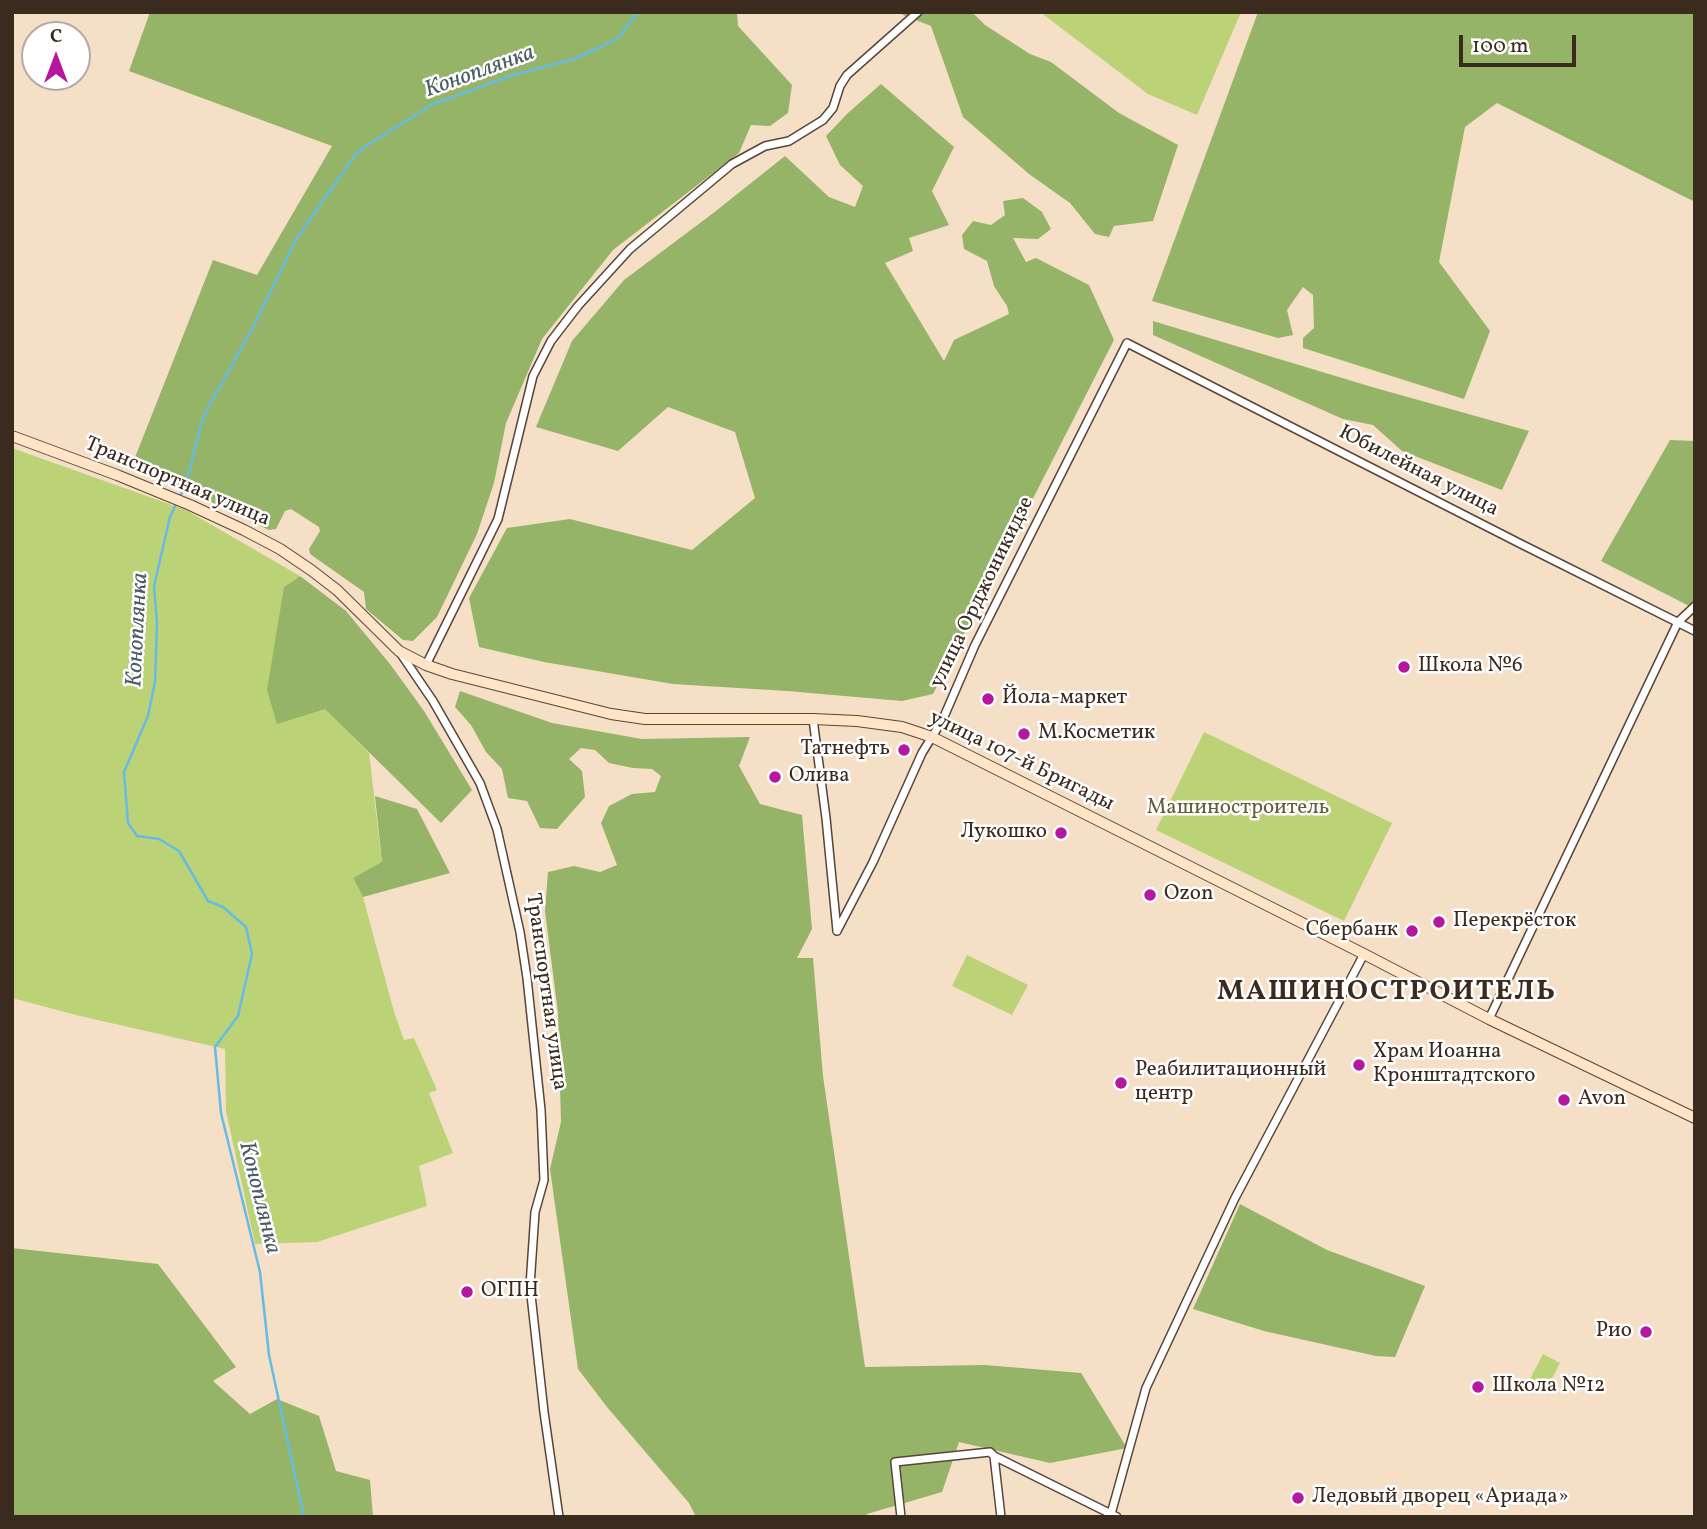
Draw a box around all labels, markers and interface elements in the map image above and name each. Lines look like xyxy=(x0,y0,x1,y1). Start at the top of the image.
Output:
north arrow xyxy=(21,21,91,91)
scale bar xyxy=(1462,21,1579,65)
text: С xyxy=(50,24,62,50)
text: 100 m xyxy=(1472,32,1529,61)
water label: Коноплянка xyxy=(421,40,539,106)
street label: Юбилейная улица xyxy=(1334,421,1502,523)
street label: Транспортная улица xyxy=(81,433,273,533)
street label: улица Орджоникидзе xyxy=(926,493,1040,693)
water label: Коноплянка xyxy=(122,572,156,688)
place label: Школа №6 xyxy=(1418,654,1523,680)
marker: Школа №6 xyxy=(1396,659,1412,675)
place label: Йола-маркет xyxy=(1002,686,1127,712)
marker: Йола-маркет xyxy=(980,691,996,707)
street label: улица 107-й Бригады xyxy=(924,706,1118,818)
place label: М.Косметик xyxy=(1038,721,1155,747)
marker: М.Косметик xyxy=(1016,726,1032,742)
place label: Татнефть xyxy=(800,737,890,763)
marker: Татнефть xyxy=(896,742,912,758)
place label: Олива xyxy=(789,764,850,790)
marker: Олива xyxy=(767,769,783,785)
park label: Машиностроитель xyxy=(1147,796,1329,822)
place label: Лукошко xyxy=(961,820,1047,846)
marker: Лукошко xyxy=(1053,825,1069,841)
place label: Ozon xyxy=(1164,882,1214,908)
marker: Ozon xyxy=(1142,887,1158,903)
street label: Транспортная улица xyxy=(519,892,571,1092)
place label: Перекрёсток xyxy=(1453,909,1576,935)
marker: Перекрёсток xyxy=(1431,914,1447,930)
place label: Сбербанк xyxy=(1306,918,1398,944)
marker: Сбербанк xyxy=(1404,923,1420,939)
district label: МАШИНОСТРОИТЕЛЬ xyxy=(1219,977,1555,1011)
place label: Храм Иоанна Кронштадтского xyxy=(1373,1040,1535,1090)
marker: Храм Иоанна Кронштадтского xyxy=(1351,1057,1367,1073)
place label: Реабилитационный центр xyxy=(1135,1058,1326,1108)
marker: Реабилитационный центр xyxy=(1113,1075,1129,1091)
place label: Avon xyxy=(1578,1087,1626,1113)
marker: Avon xyxy=(1556,1092,1572,1108)
water label: Коноплянка xyxy=(231,1139,285,1257)
place label: ОГПН xyxy=(481,1279,539,1305)
marker: ОГПН xyxy=(459,1284,475,1300)
place label: Рио xyxy=(1596,1319,1632,1345)
marker: Рио xyxy=(1638,1324,1654,1340)
place label: Школа №12 xyxy=(1492,1374,1605,1400)
marker: Школа №12 xyxy=(1470,1379,1486,1395)
place label: Ледовый дворец «Ариада» xyxy=(1312,1485,1569,1511)
marker: Ледовый дворец «Ариада» xyxy=(1290,1490,1306,1506)

